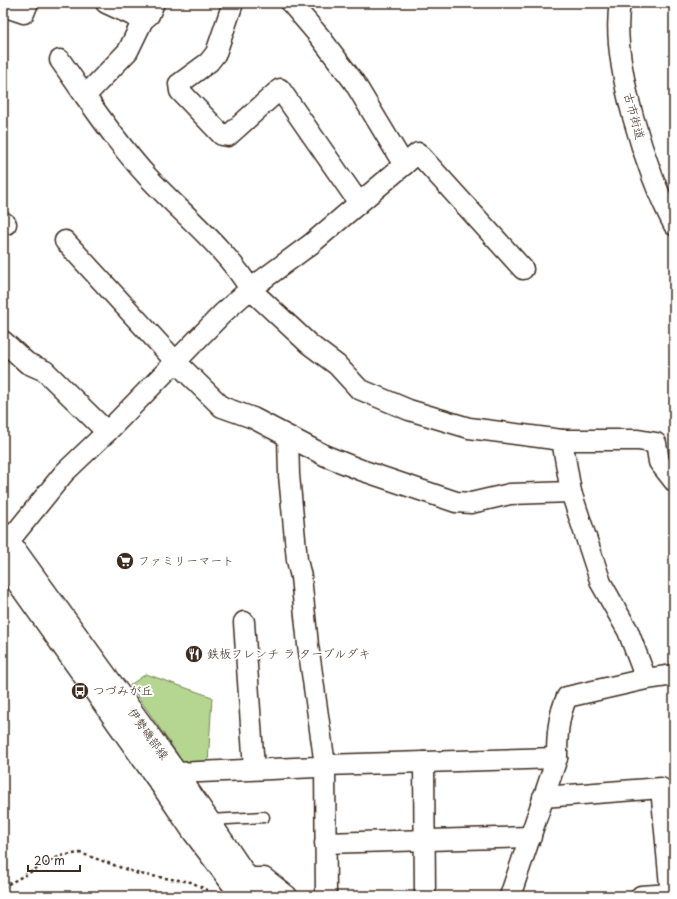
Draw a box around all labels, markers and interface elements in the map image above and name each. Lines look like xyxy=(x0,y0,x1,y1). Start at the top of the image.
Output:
street label: 古市街道 xyxy=(620,90,650,141)
supermarket icon: ファミリーマート xyxy=(115,551,135,571)
place label: ファミリーマート xyxy=(138,551,234,569)
restaurant icon: 鉄板フレンチ ラ ターブルダキ xyxy=(184,644,204,664)
place label: 鉄板フレンチ ラ ターブルダキ xyxy=(207,644,370,662)
bus stop icon: つづみが丘 xyxy=(70,681,90,701)
place label: つづみが丘 xyxy=(93,681,153,699)
street label: 伊勢磯部線 xyxy=(124,704,174,763)
scale bar xyxy=(28,847,80,873)
text: 20 m xyxy=(34,851,65,869)

